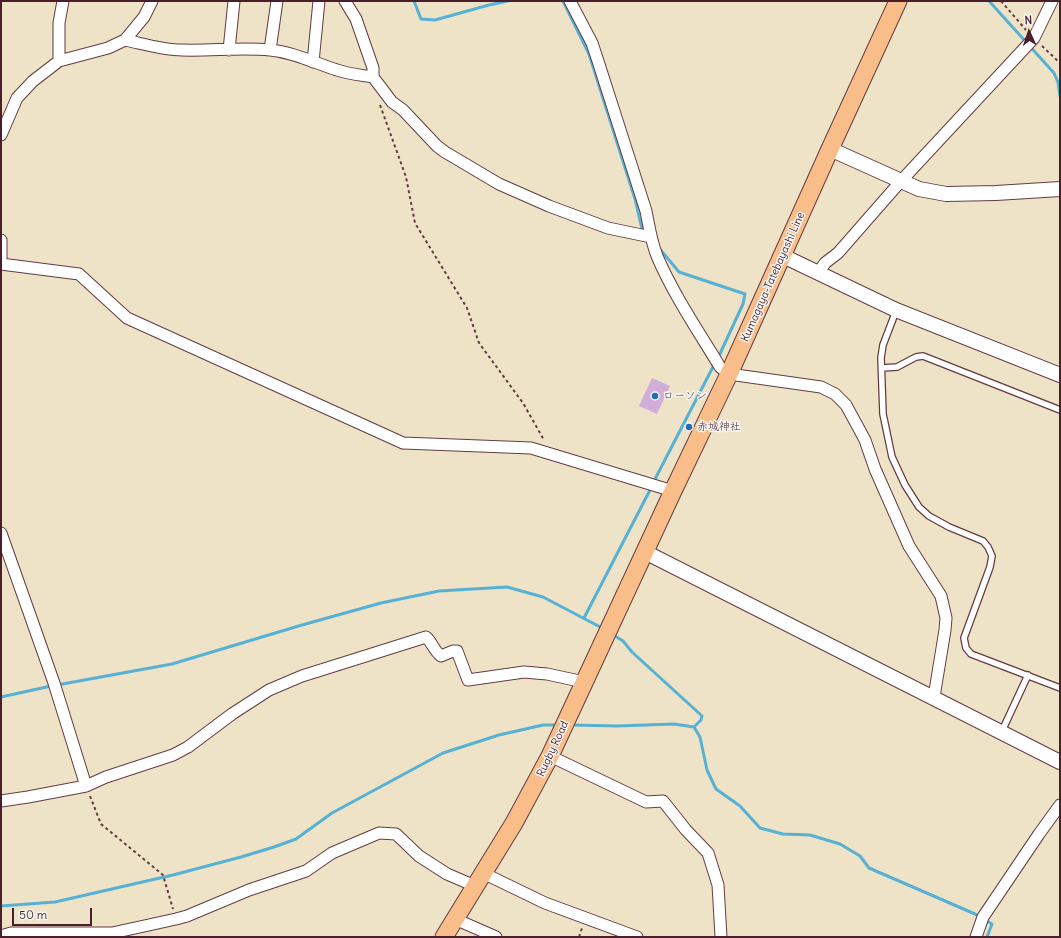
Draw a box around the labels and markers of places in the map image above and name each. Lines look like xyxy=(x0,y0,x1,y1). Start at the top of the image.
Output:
place label: ローソン xyxy=(663,389,707,403)
marker: ローソン xyxy=(650,391,660,401)
place label: 赤城神社 xyxy=(697,420,741,434)
marker: 赤城神社 xyxy=(684,422,694,432)

